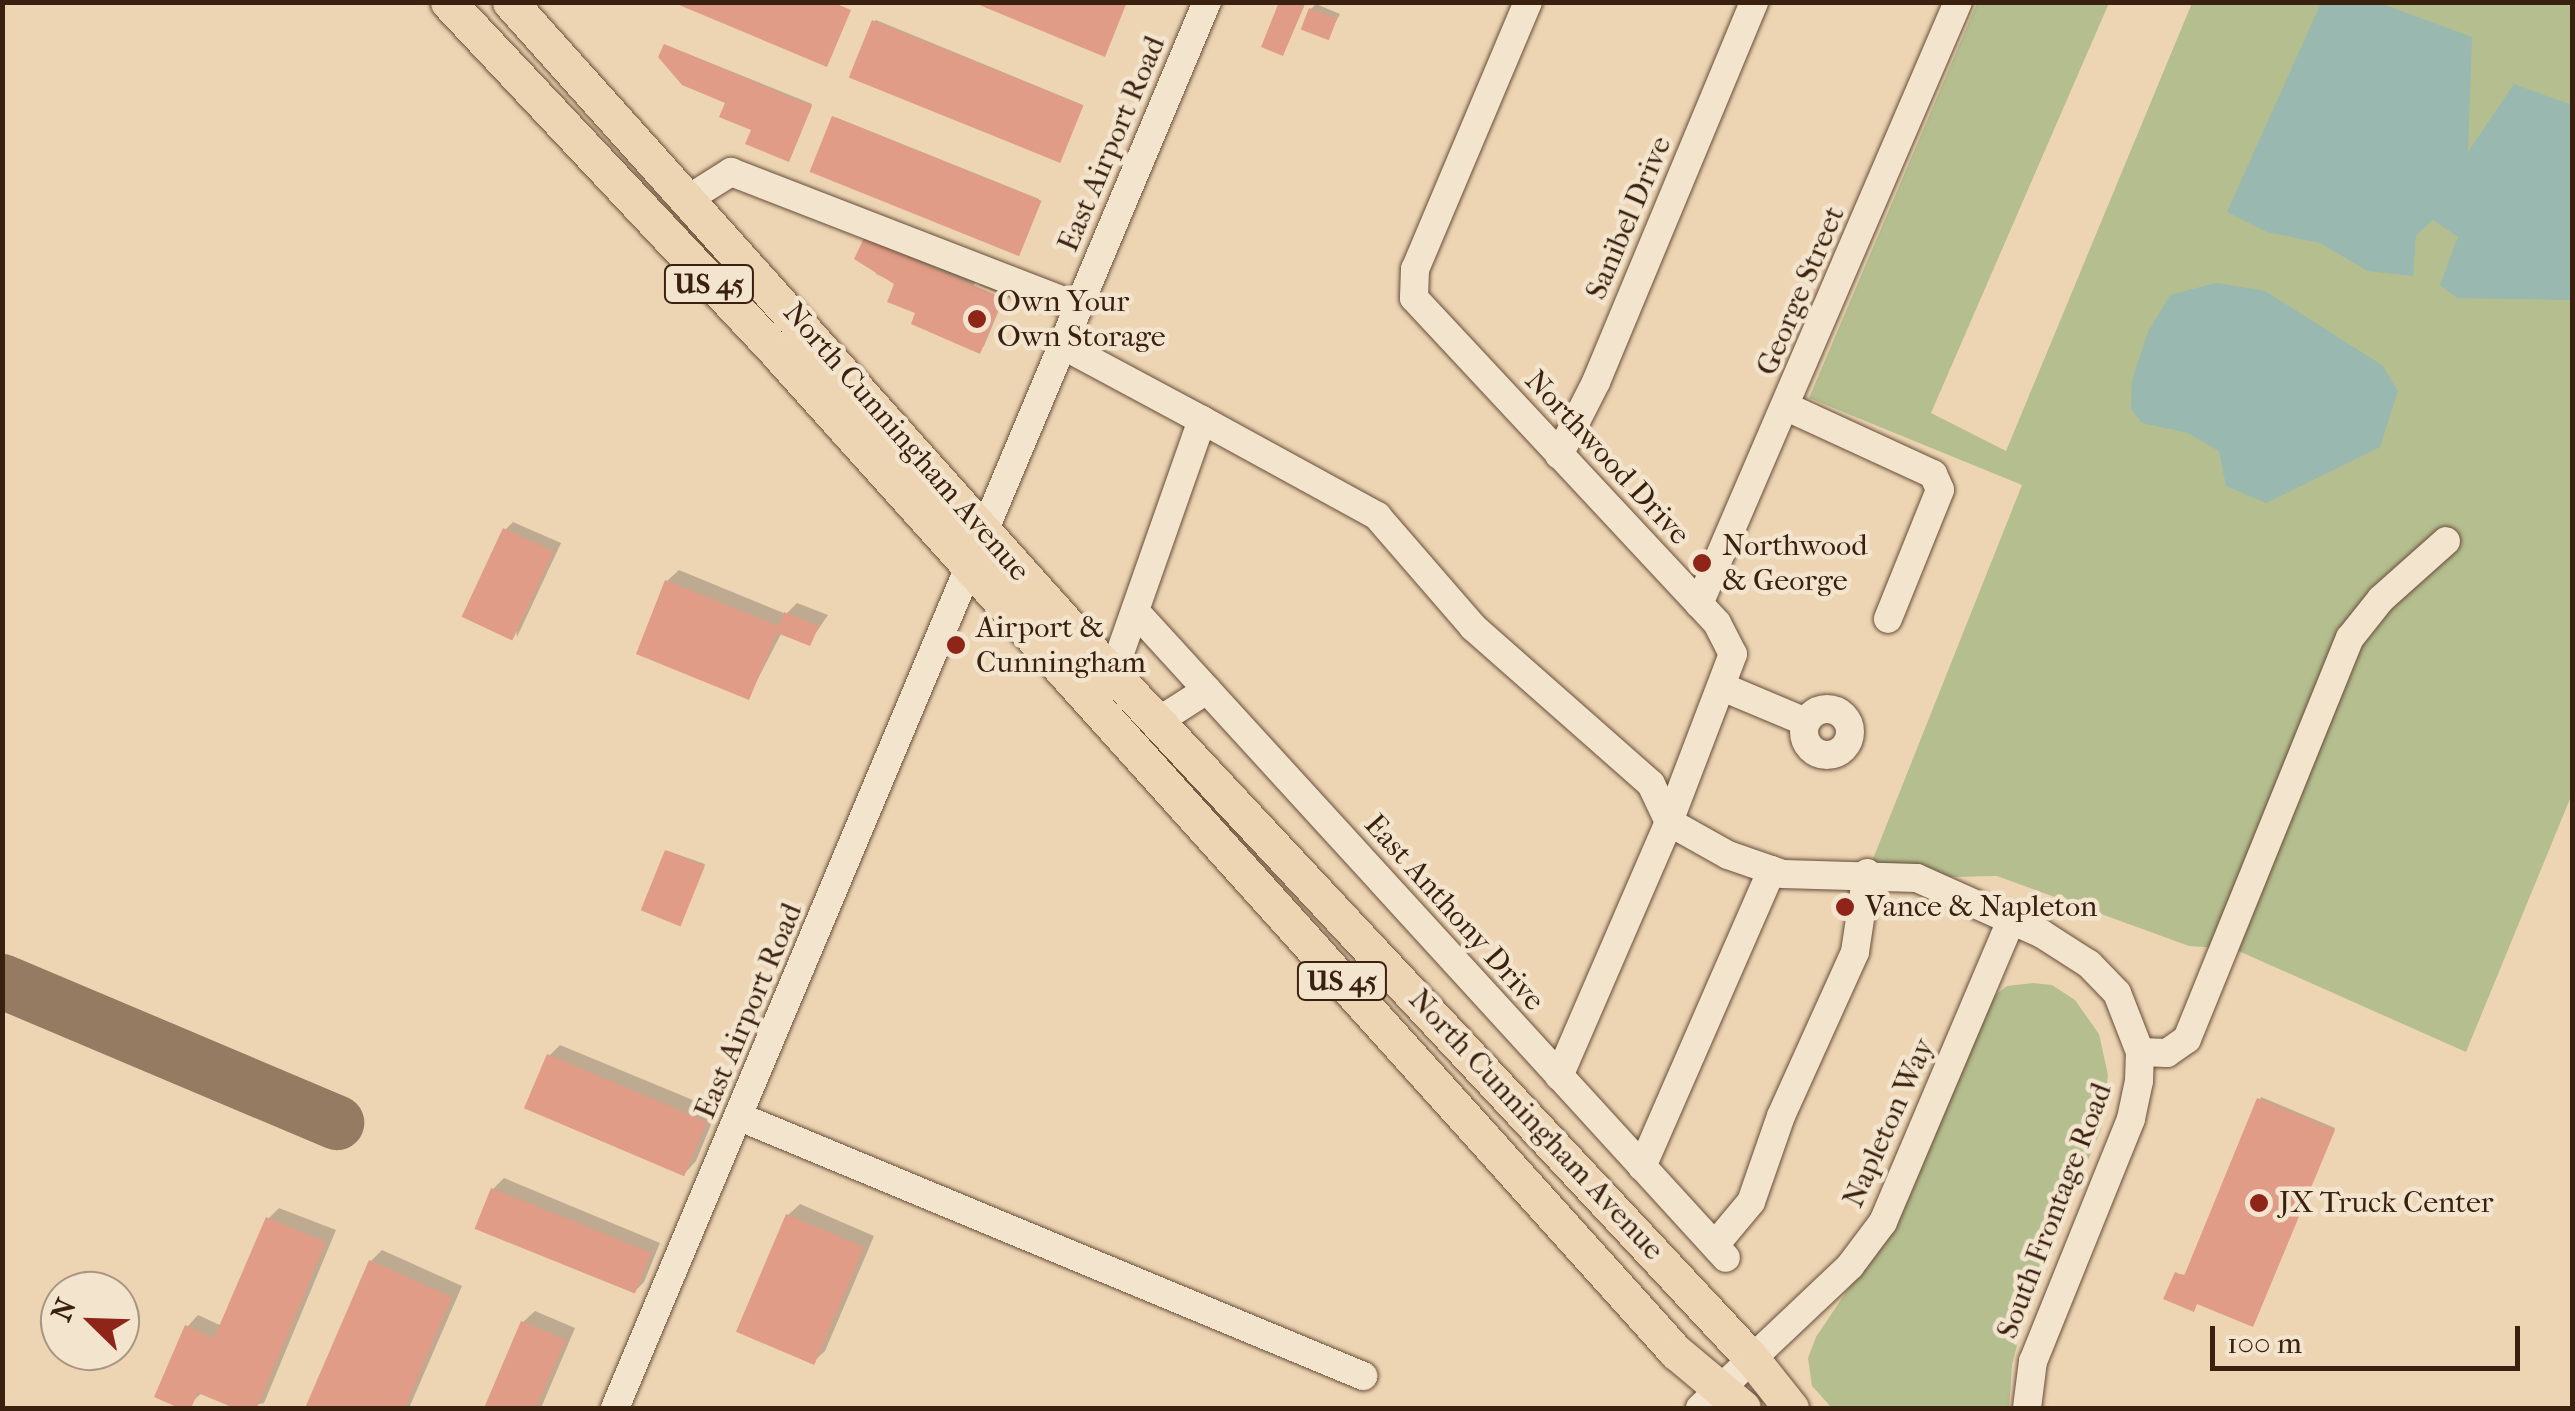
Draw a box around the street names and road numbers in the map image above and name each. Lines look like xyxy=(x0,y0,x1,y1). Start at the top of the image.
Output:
street label: East Airport Road xyxy=(1050,31,1174,257)
street label: Sanibel Drive xyxy=(1578,131,1680,305)
street label: George Street xyxy=(1749,201,1853,381)
road number: US 45 xyxy=(662,261,756,307)
street label: North Cunningham Avenue xyxy=(775,295,1037,589)
street label: Northwood Drive xyxy=(1517,363,1697,553)
street label: East Anthony Drive xyxy=(1356,807,1552,1019)
street label: East Airport Road xyxy=(687,898,811,1124)
road number: US 45 xyxy=(1294,958,1390,1004)
street label: North Cunningham Avenue xyxy=(1401,982,1671,1268)
street label: Napleton Way xyxy=(1836,1033,1942,1213)
street label: South Frontage Road xyxy=(1990,1078,2120,1344)

